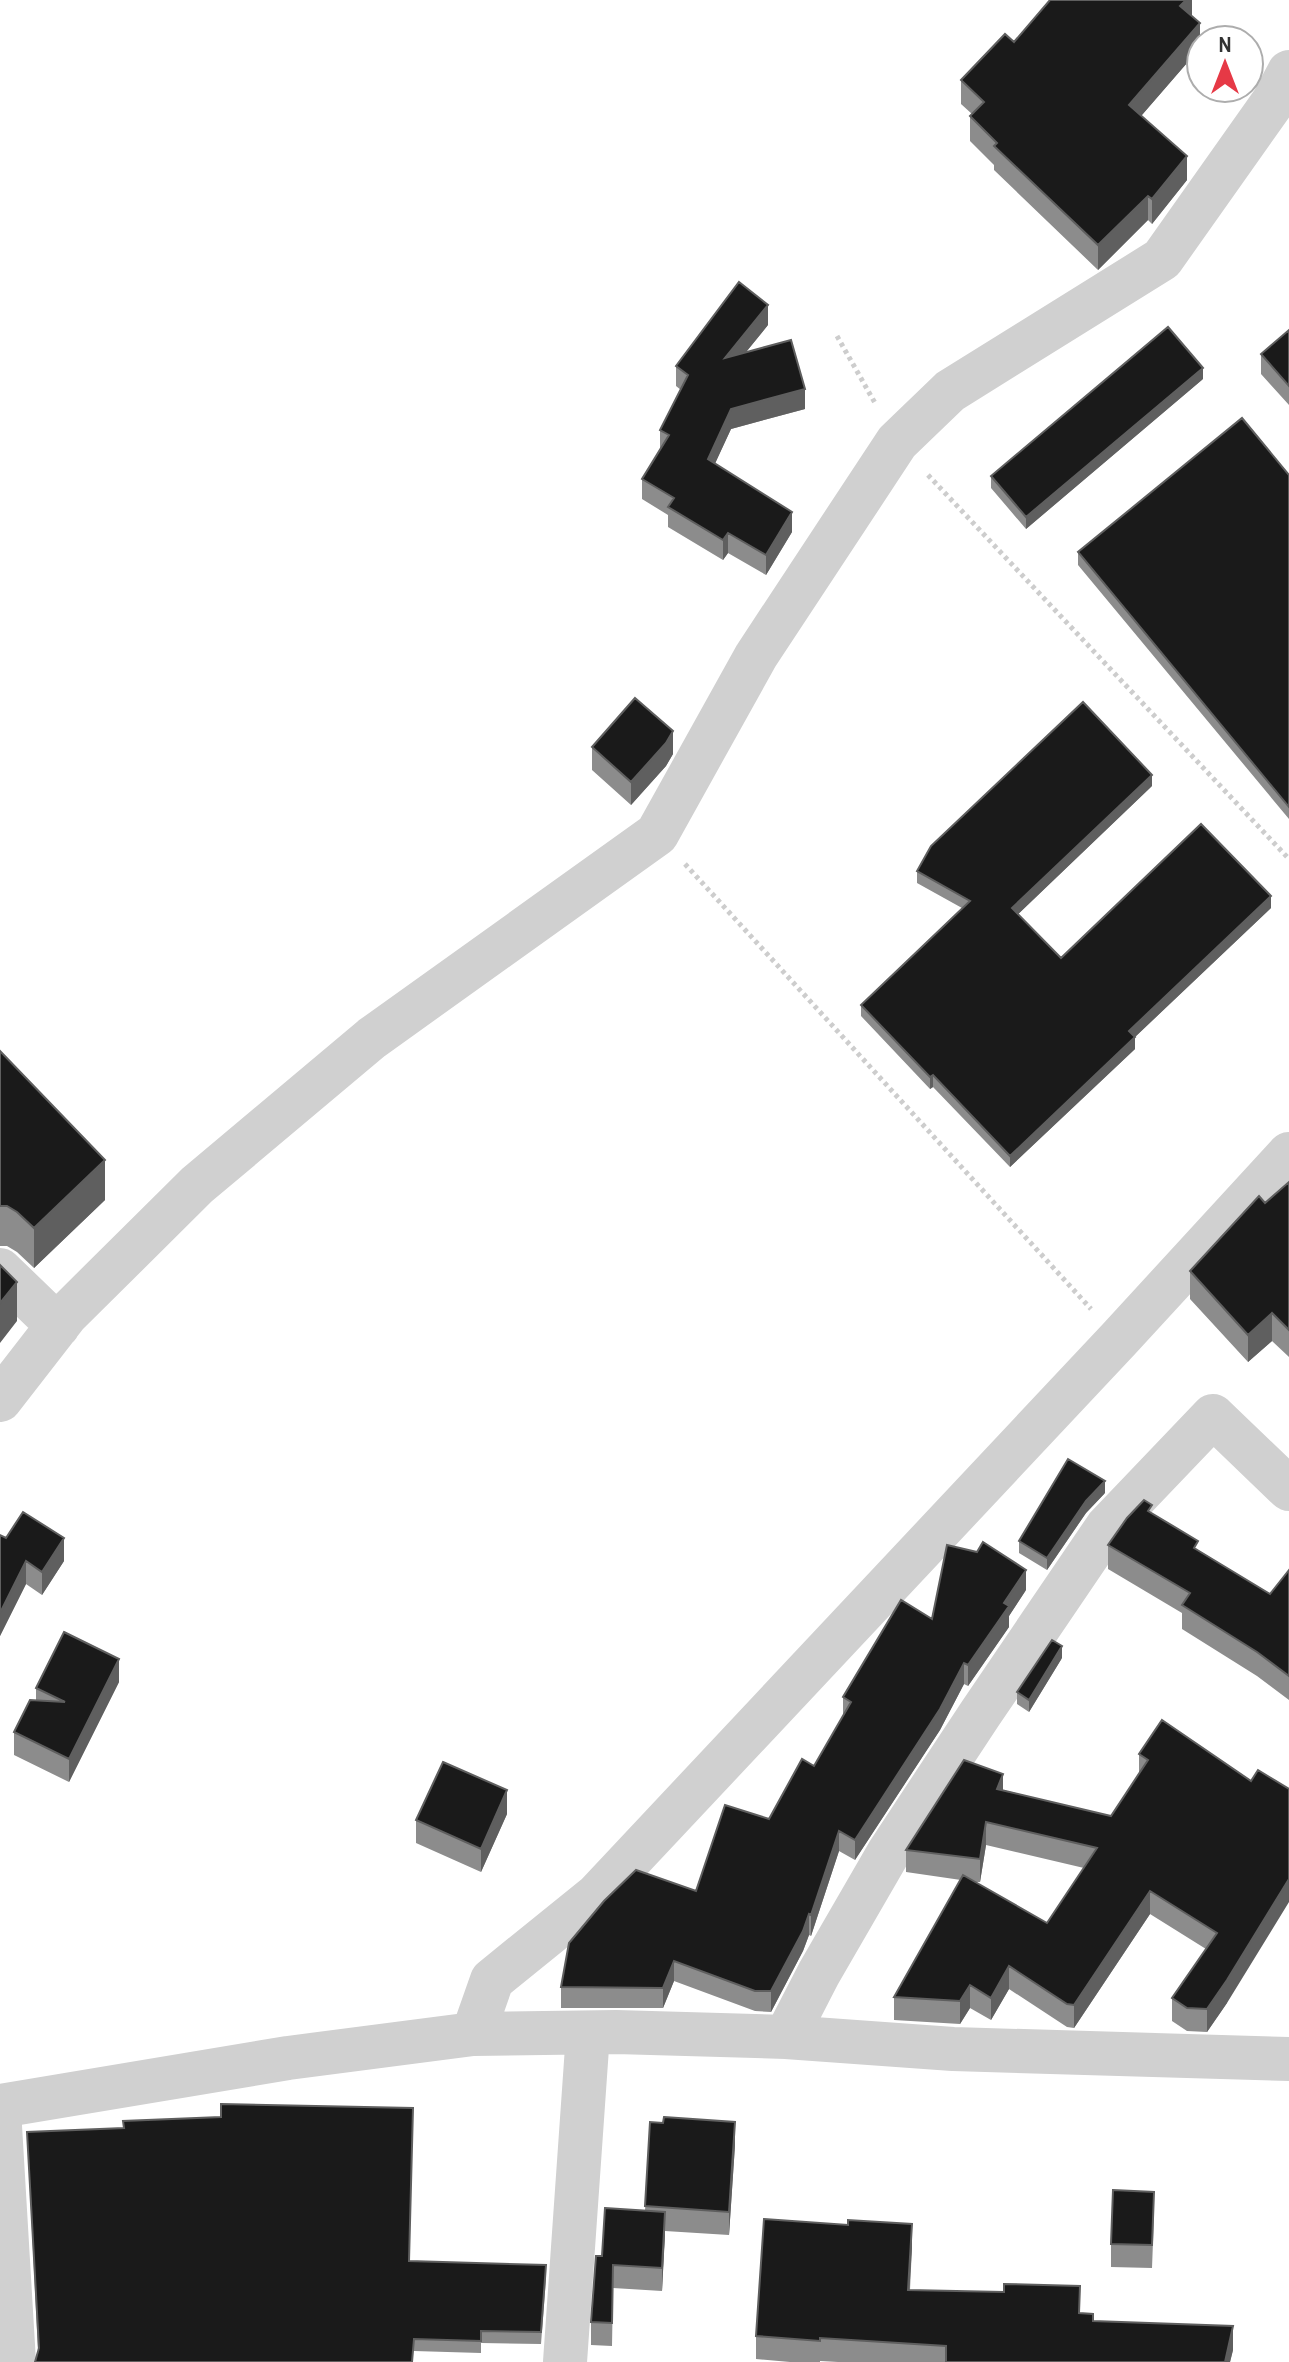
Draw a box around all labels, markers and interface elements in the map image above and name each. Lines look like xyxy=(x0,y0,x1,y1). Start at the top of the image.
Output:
north arrow xyxy=(1185,24,1265,104)
text: N xyxy=(1218,29,1232,59)

